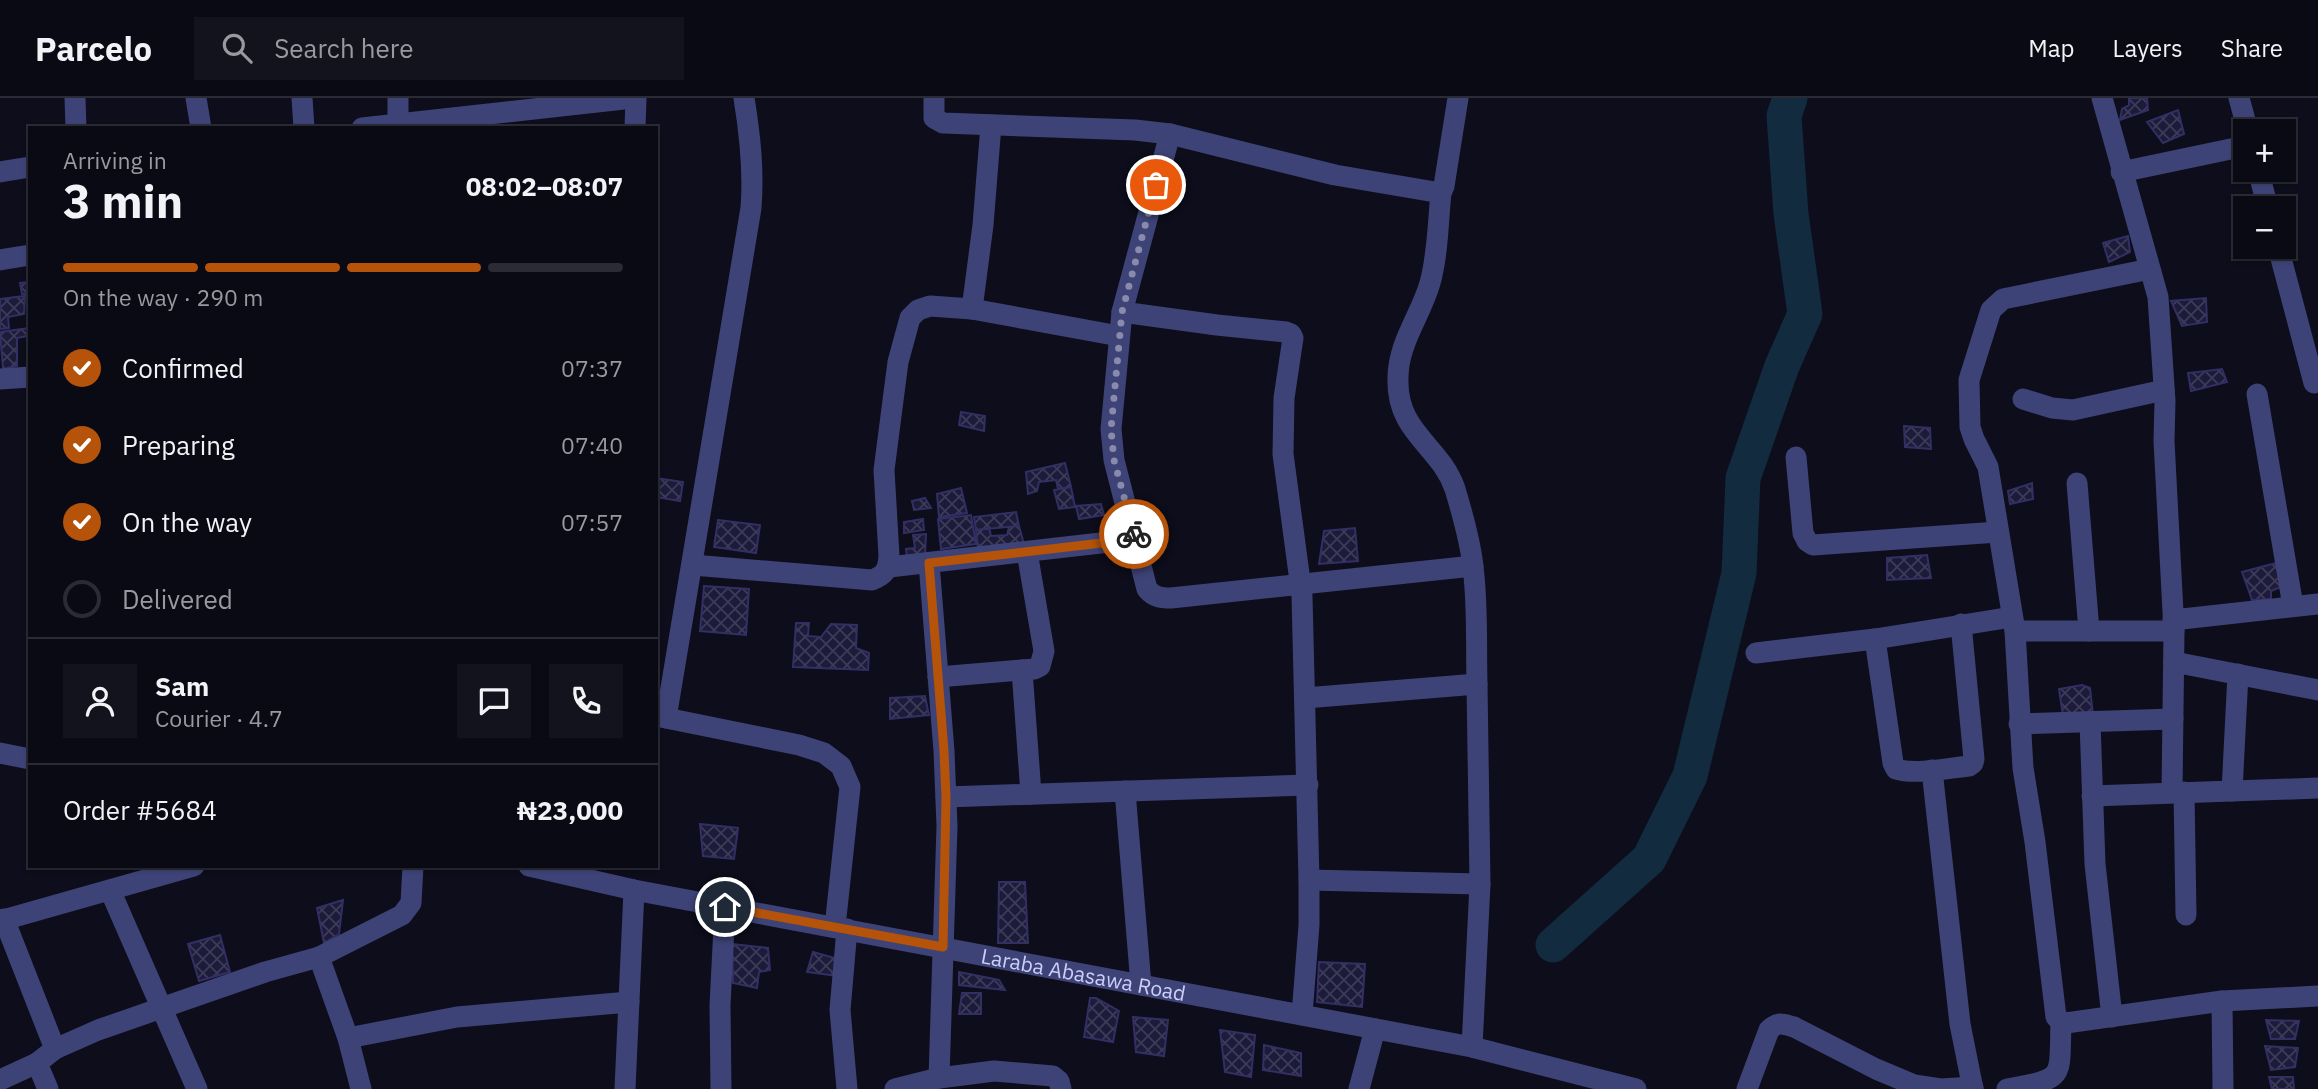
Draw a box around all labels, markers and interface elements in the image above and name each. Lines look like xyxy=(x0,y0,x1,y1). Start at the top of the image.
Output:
search box xyxy=(194,17,684,80)
text: Parcelo xyxy=(35,27,152,70)
icon: search xyxy=(218,29,256,67)
text: Search here xyxy=(274,31,414,65)
text: Map xyxy=(2028,32,2075,64)
text: Layers xyxy=(2113,32,2183,64)
text: Share xyxy=(2221,32,2283,64)
map controls xyxy=(2233,119,2296,259)
button: + xyxy=(2233,119,2296,182)
text: Arriving in xyxy=(63,145,167,175)
pin xyxy=(1126,155,1186,215)
icon: bag xyxy=(1137,166,1175,204)
text: 08:02–08:07 xyxy=(466,169,623,203)
text: 3 min xyxy=(63,171,183,231)
button: − xyxy=(2233,196,2296,259)
text: On the way · 290 m xyxy=(63,282,263,312)
icon: check xyxy=(63,349,101,387)
text: Confirmed xyxy=(122,351,244,385)
text: 07:37 xyxy=(561,353,623,383)
icon: check xyxy=(63,426,101,464)
text: Preparing xyxy=(122,428,235,462)
text: 07:40 xyxy=(561,430,623,460)
courier xyxy=(1099,499,1169,569)
icon: check xyxy=(63,503,101,541)
text: On the way xyxy=(122,505,252,539)
text: 07:57 xyxy=(561,507,623,537)
icon: bike xyxy=(1115,515,1153,553)
text: Delivered xyxy=(122,582,233,616)
button: person xyxy=(63,664,137,738)
button: chat xyxy=(457,664,531,738)
button: phone xyxy=(549,664,623,738)
text: Sam xyxy=(155,669,209,703)
text: Courier · 4.7 xyxy=(155,703,283,733)
text: Order #5684 xyxy=(63,793,217,827)
text: ₦23,000 xyxy=(517,793,623,827)
pin xyxy=(695,877,755,937)
icon: home xyxy=(706,888,744,926)
street label: Laraba Abasawa Road xyxy=(979,941,1188,1007)

